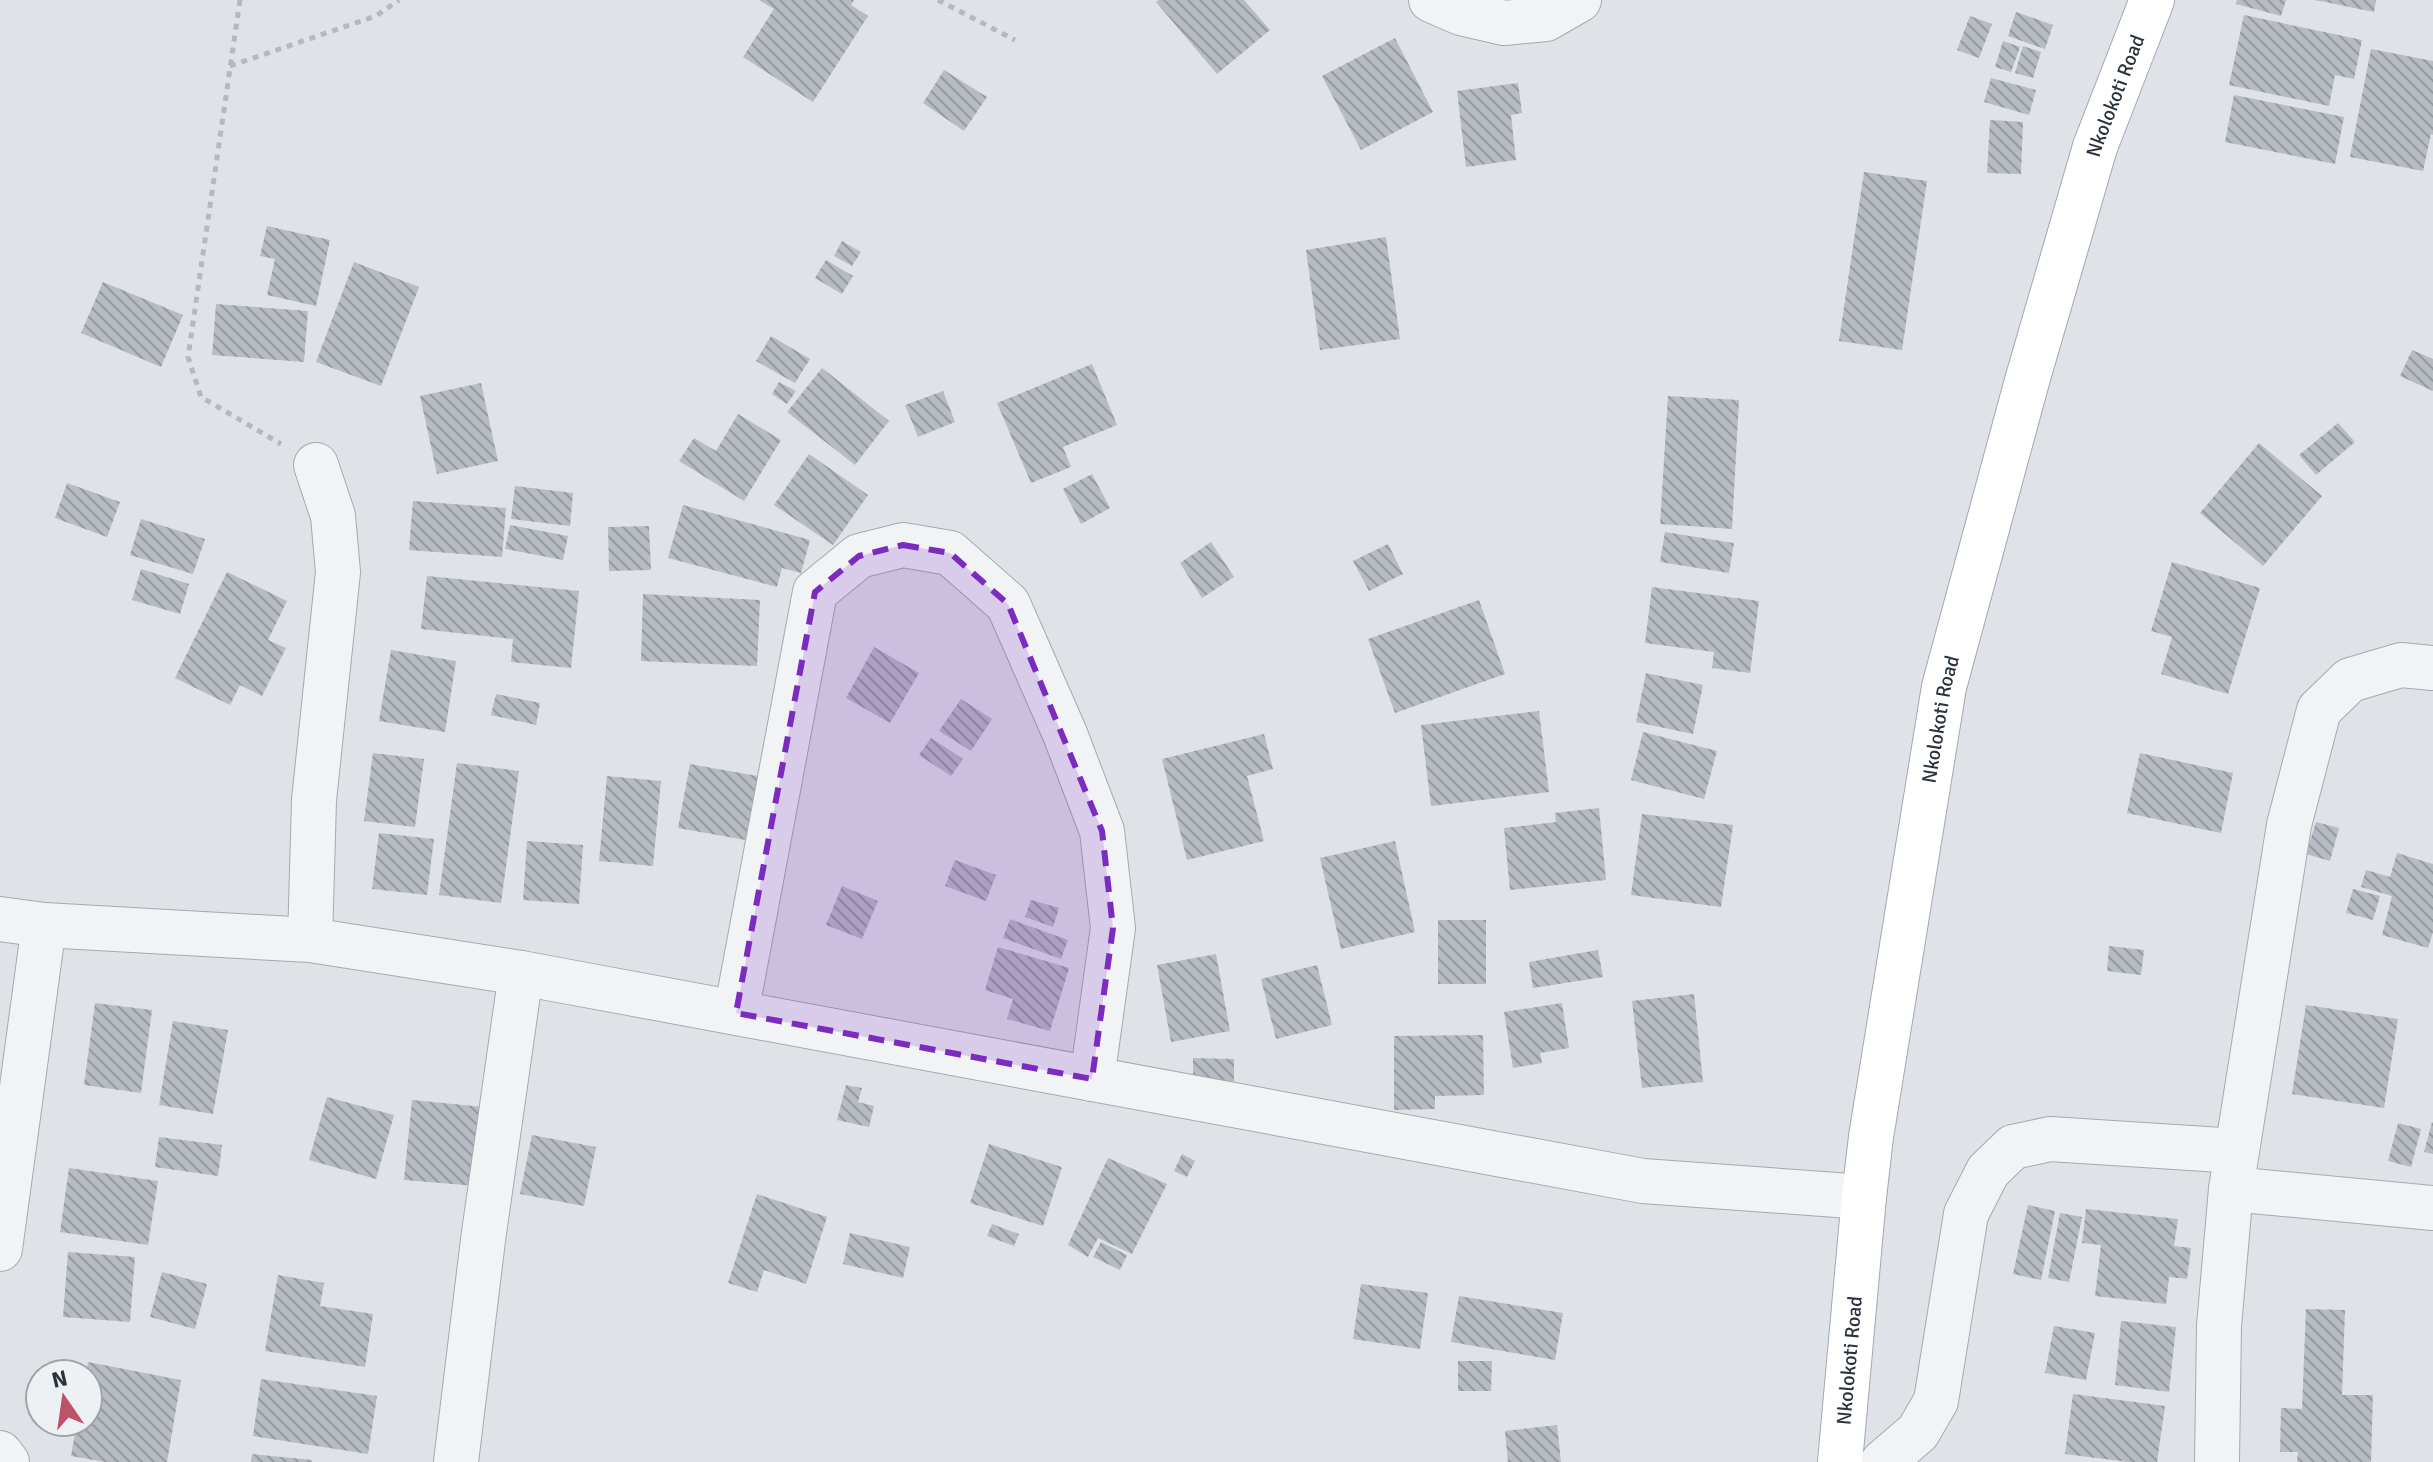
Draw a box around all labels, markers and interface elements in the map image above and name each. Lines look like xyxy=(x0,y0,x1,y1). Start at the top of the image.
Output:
street label: Nkolokoti Road xyxy=(2081,31,2150,160)
street label: Nkolokoti Road xyxy=(1917,653,1965,785)
street label: Nkolokoti Road xyxy=(1831,1295,1868,1426)
north arrow xyxy=(24,1358,104,1438)
text: N xyxy=(49,1364,70,1394)

